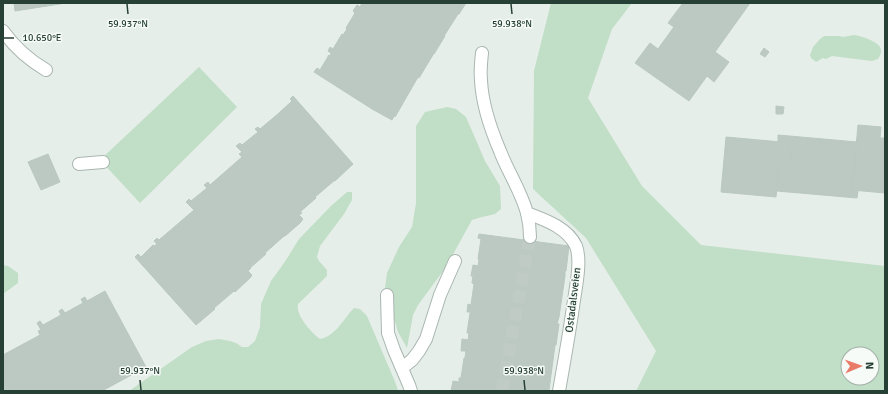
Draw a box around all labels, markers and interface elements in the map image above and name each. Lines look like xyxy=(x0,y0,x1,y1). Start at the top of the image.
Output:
text: 59.937°N xyxy=(108,18,148,30)
text: 59.938°N xyxy=(492,18,532,30)
text: 10.650°E xyxy=(23,32,62,44)
street label: Ostadalsveien xyxy=(563,267,583,333)
north arrow xyxy=(840,346,880,386)
text: N xyxy=(863,362,876,370)
text: 59.937°N xyxy=(120,365,160,377)
text: 59.938°N xyxy=(504,365,544,377)

